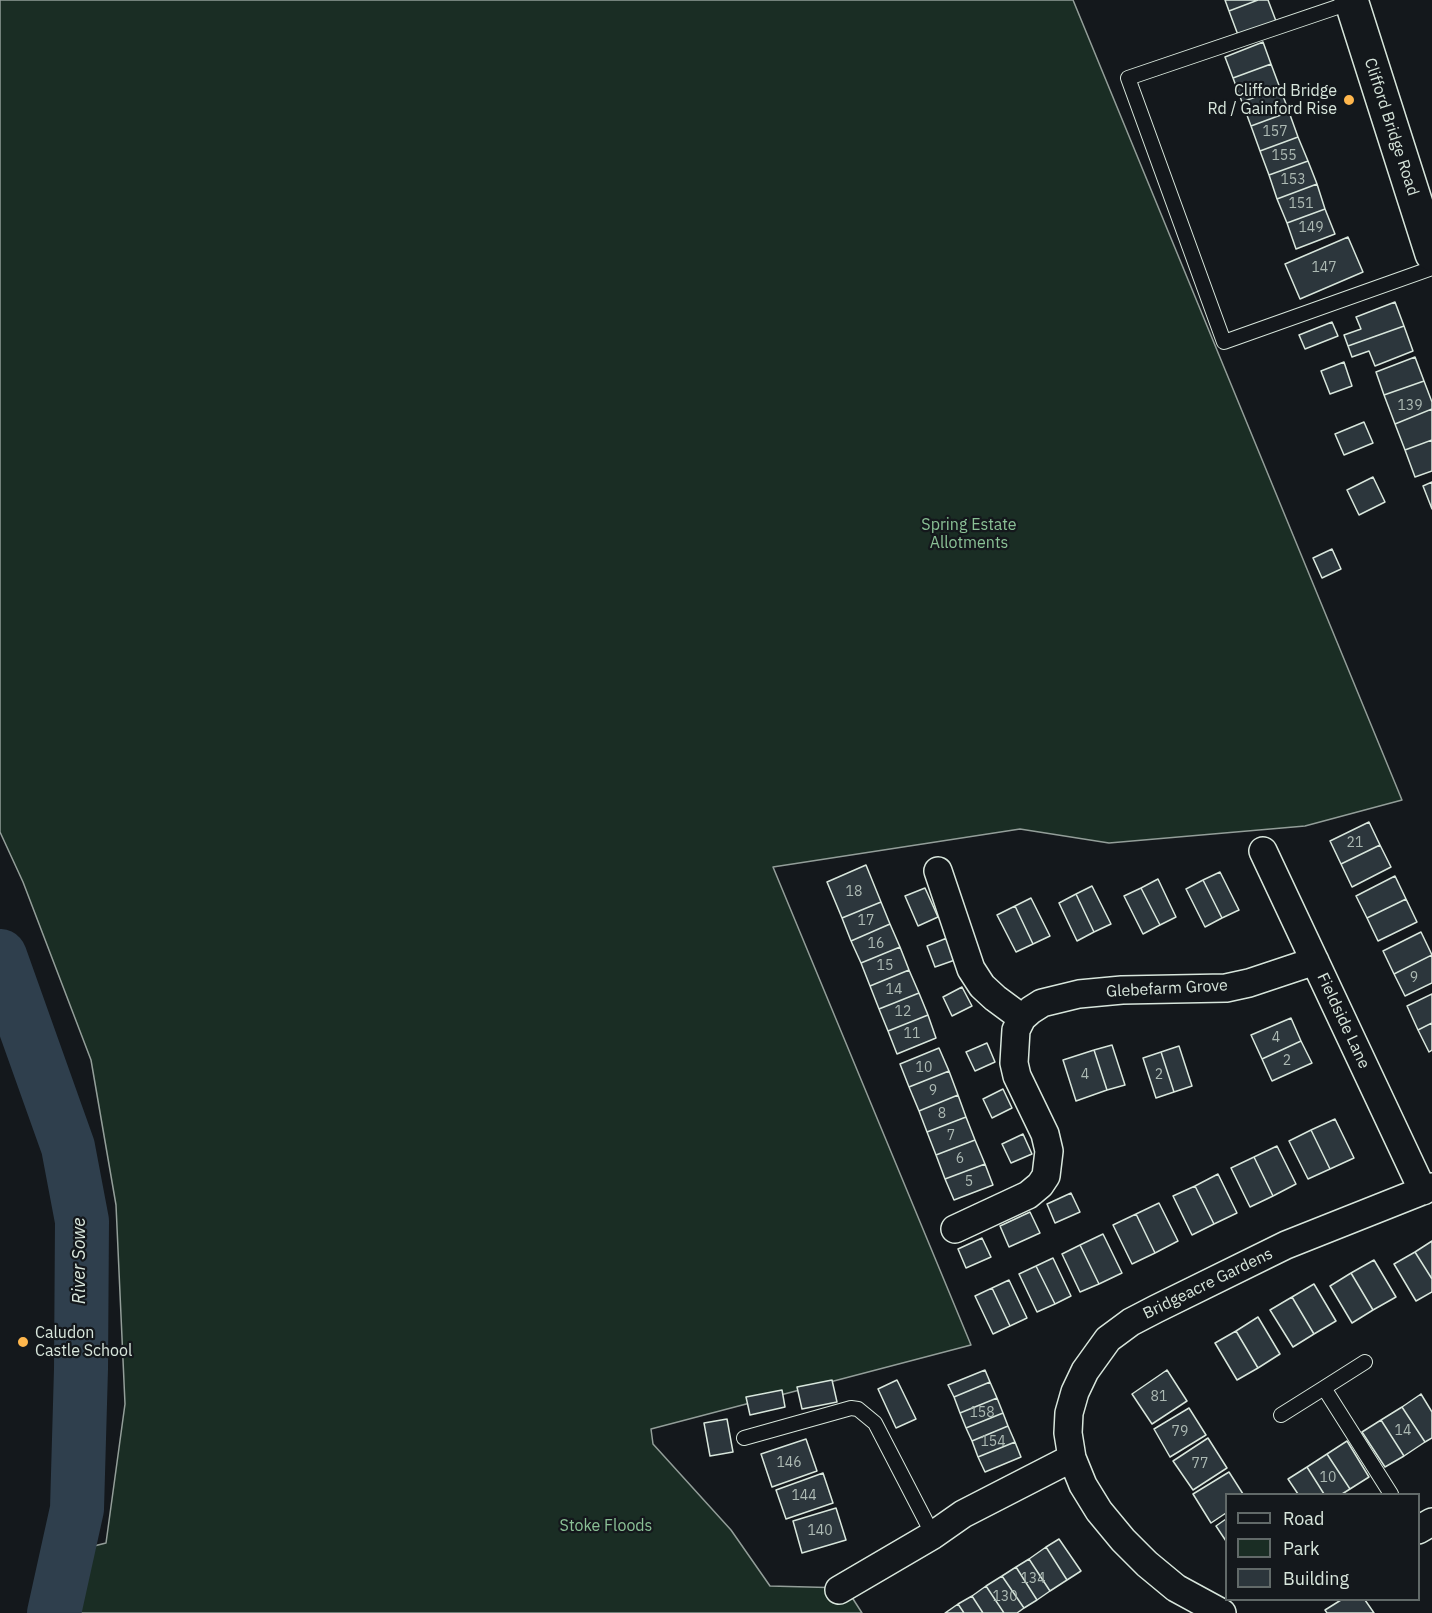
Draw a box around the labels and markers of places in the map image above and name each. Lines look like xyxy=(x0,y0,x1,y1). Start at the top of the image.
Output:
place label: Clifford Bridge Rd / Gainford Rise xyxy=(1208,81,1337,119)
marker: Clifford Bridge Rd / Gainford Rise xyxy=(1342,93,1356,107)
place label: Caludon Castle School xyxy=(35,1323,132,1361)
marker: Caludon Castle School xyxy=(16,1335,30,1349)

